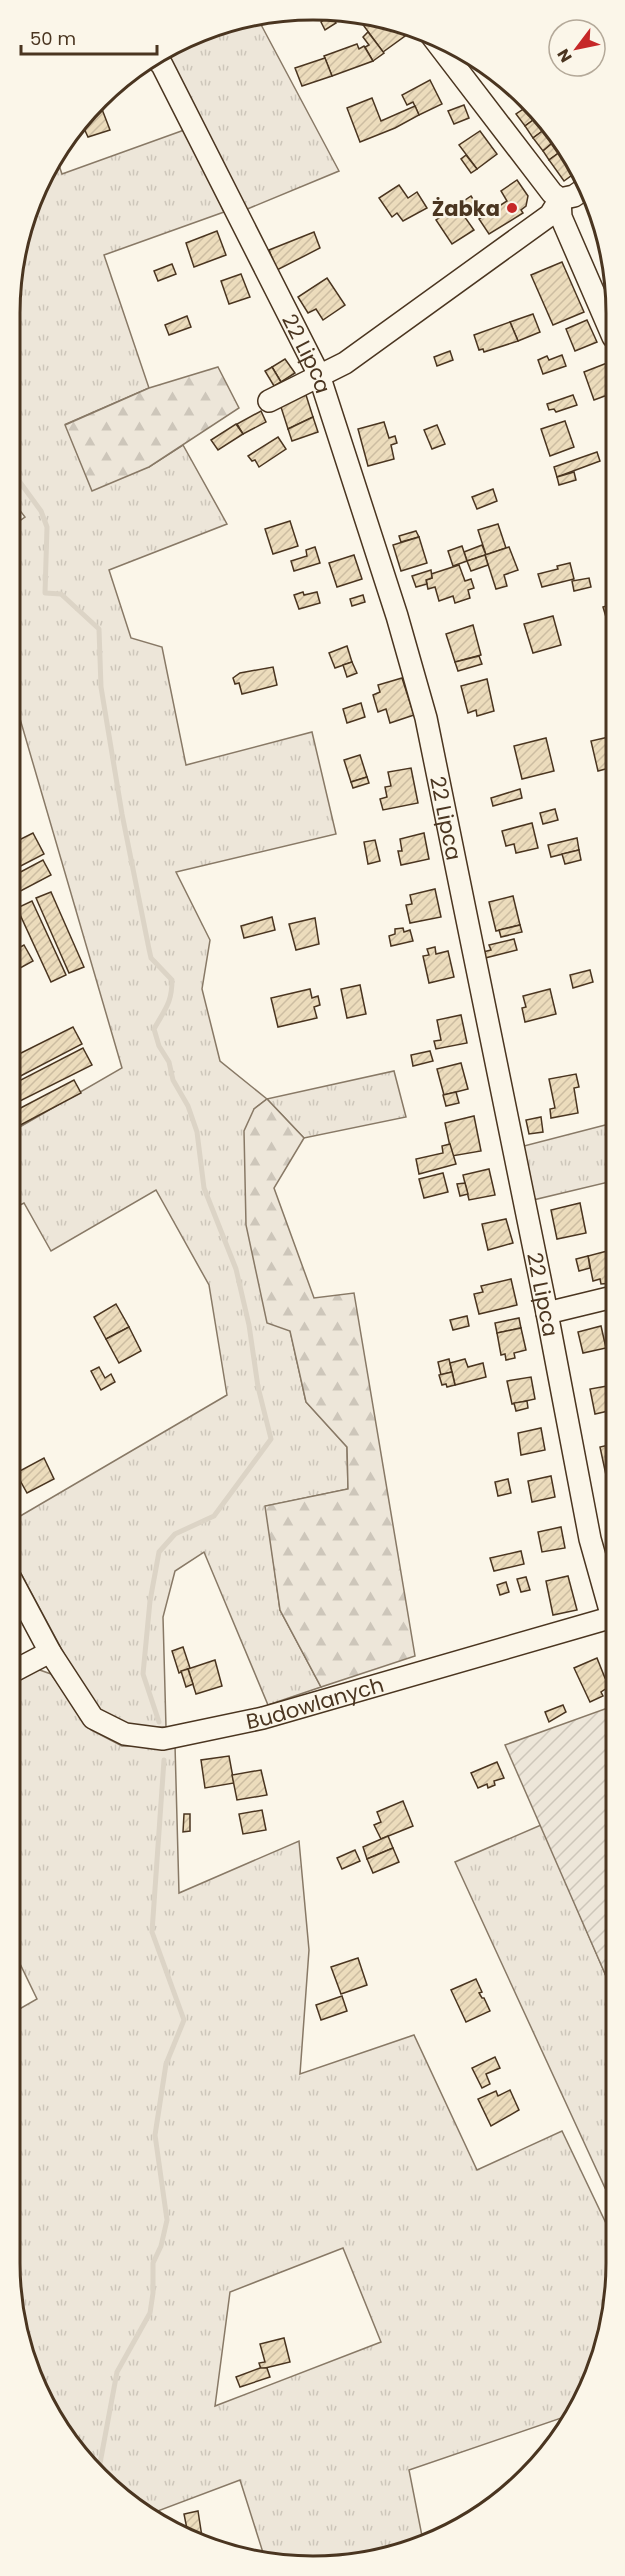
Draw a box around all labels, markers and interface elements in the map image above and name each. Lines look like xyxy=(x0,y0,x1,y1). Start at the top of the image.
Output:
scale bar xyxy=(21,18,158,56)
north arrow xyxy=(547,18,607,78)
text: 50 m xyxy=(30,26,76,51)
text: N xyxy=(552,44,578,67)
place label: Żabka xyxy=(432,194,500,223)
marker: Żabka xyxy=(505,201,519,215)
street label: 22 Lipca xyxy=(276,309,338,397)
street label: 22 Lipca xyxy=(424,774,469,863)
street label: 22 Lipca xyxy=(521,1250,566,1339)
street label: Budowlanych xyxy=(243,1669,387,1736)

